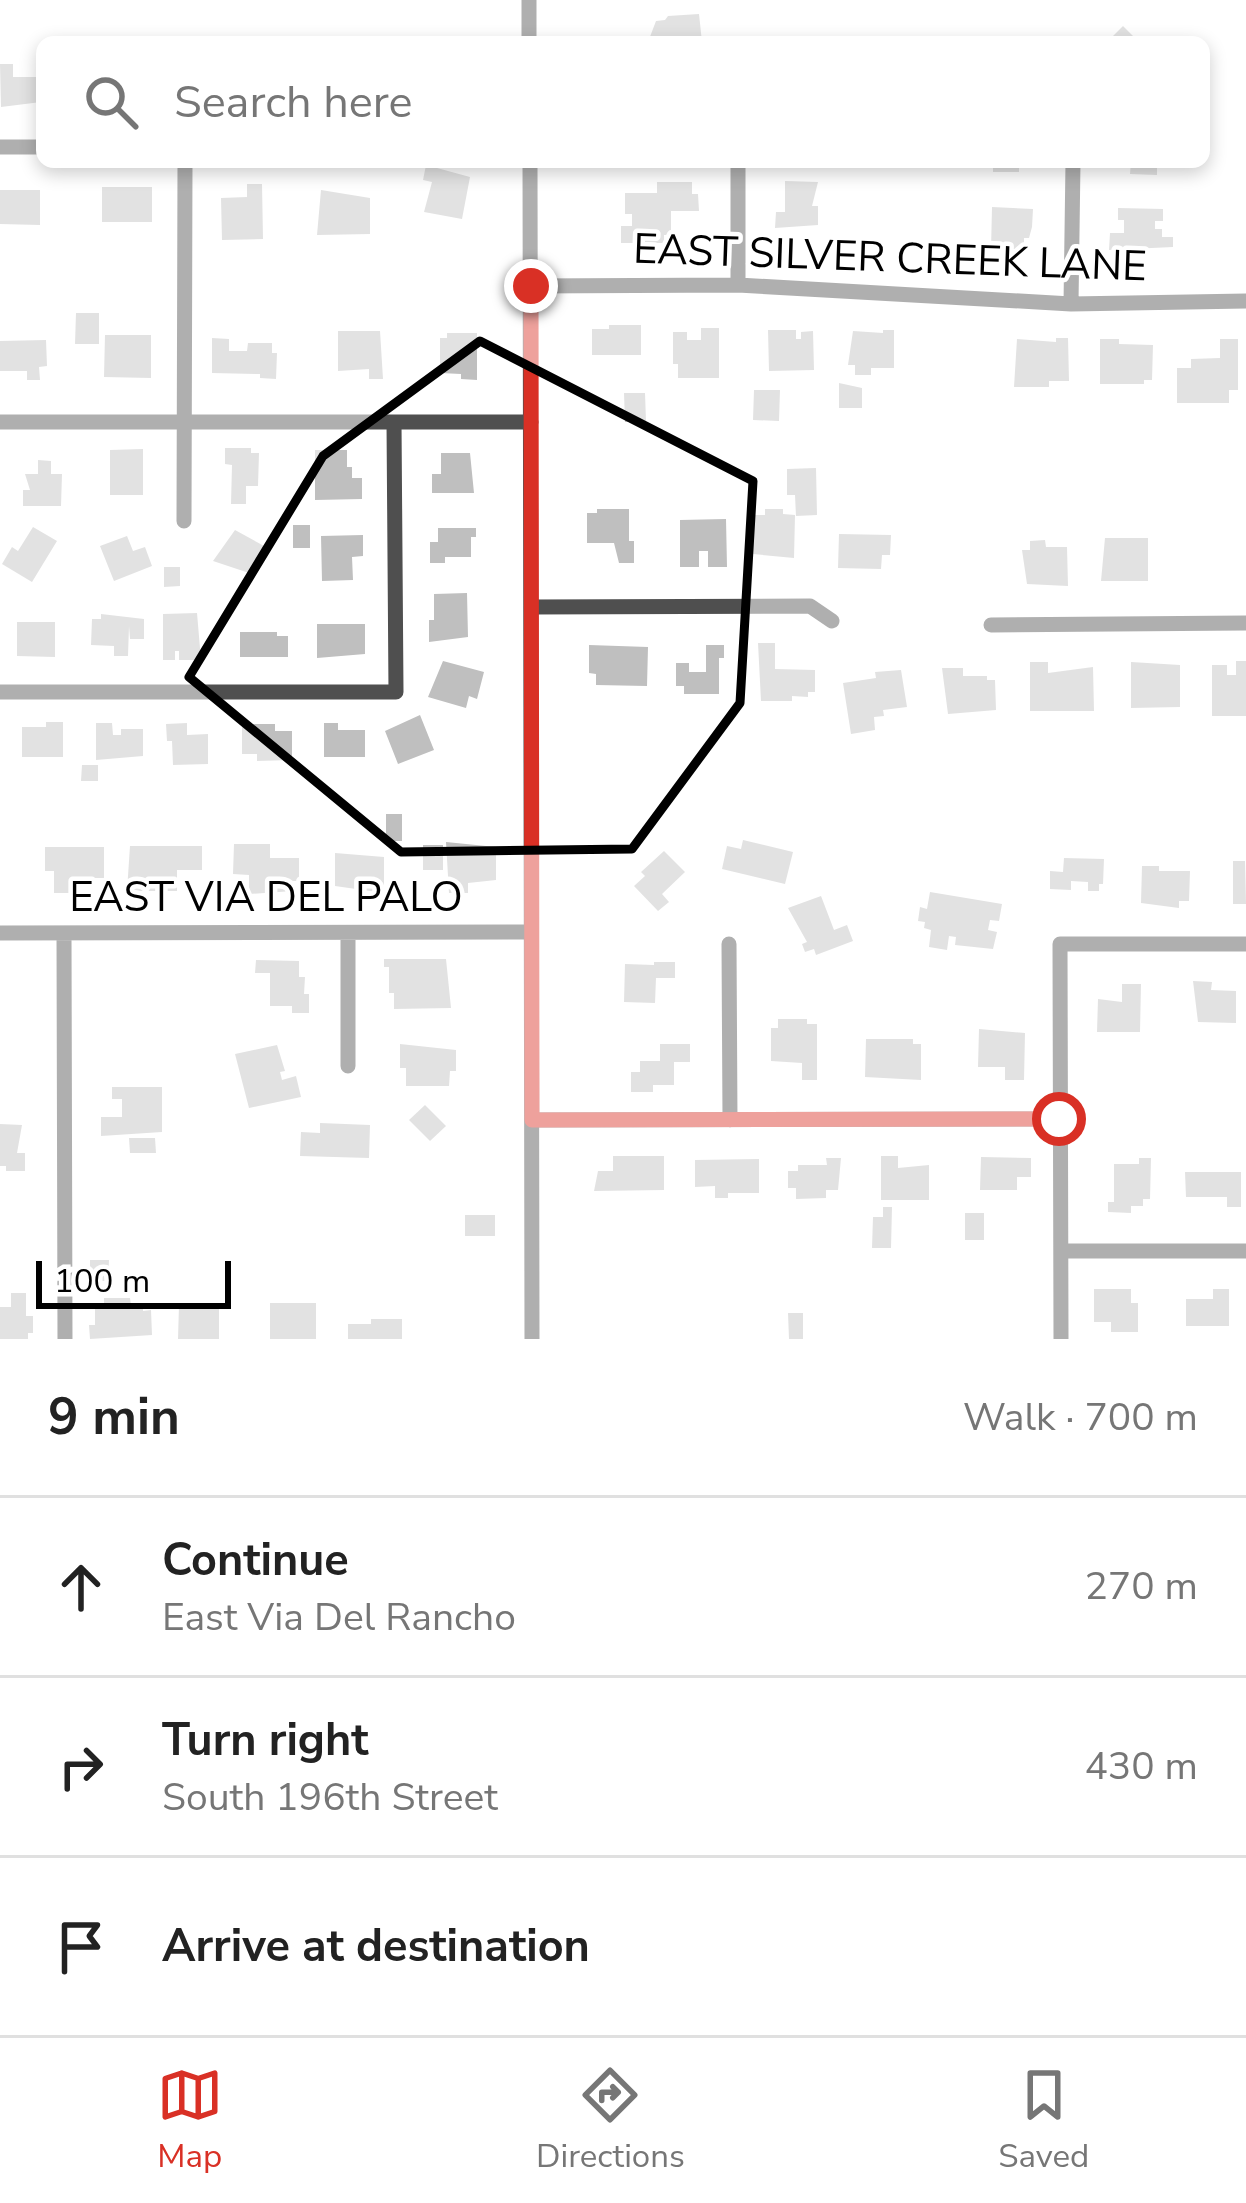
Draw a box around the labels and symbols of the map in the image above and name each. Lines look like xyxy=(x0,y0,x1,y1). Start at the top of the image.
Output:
street label: EAST SILVER CREEK LANE xyxy=(632,221,1148,295)
route end xyxy=(504,259,558,313)
street label: EAST VIA DEL PALO xyxy=(69,869,463,926)
route start xyxy=(1032,1092,1086,1146)
scale bar xyxy=(36,1255,231,1308)

